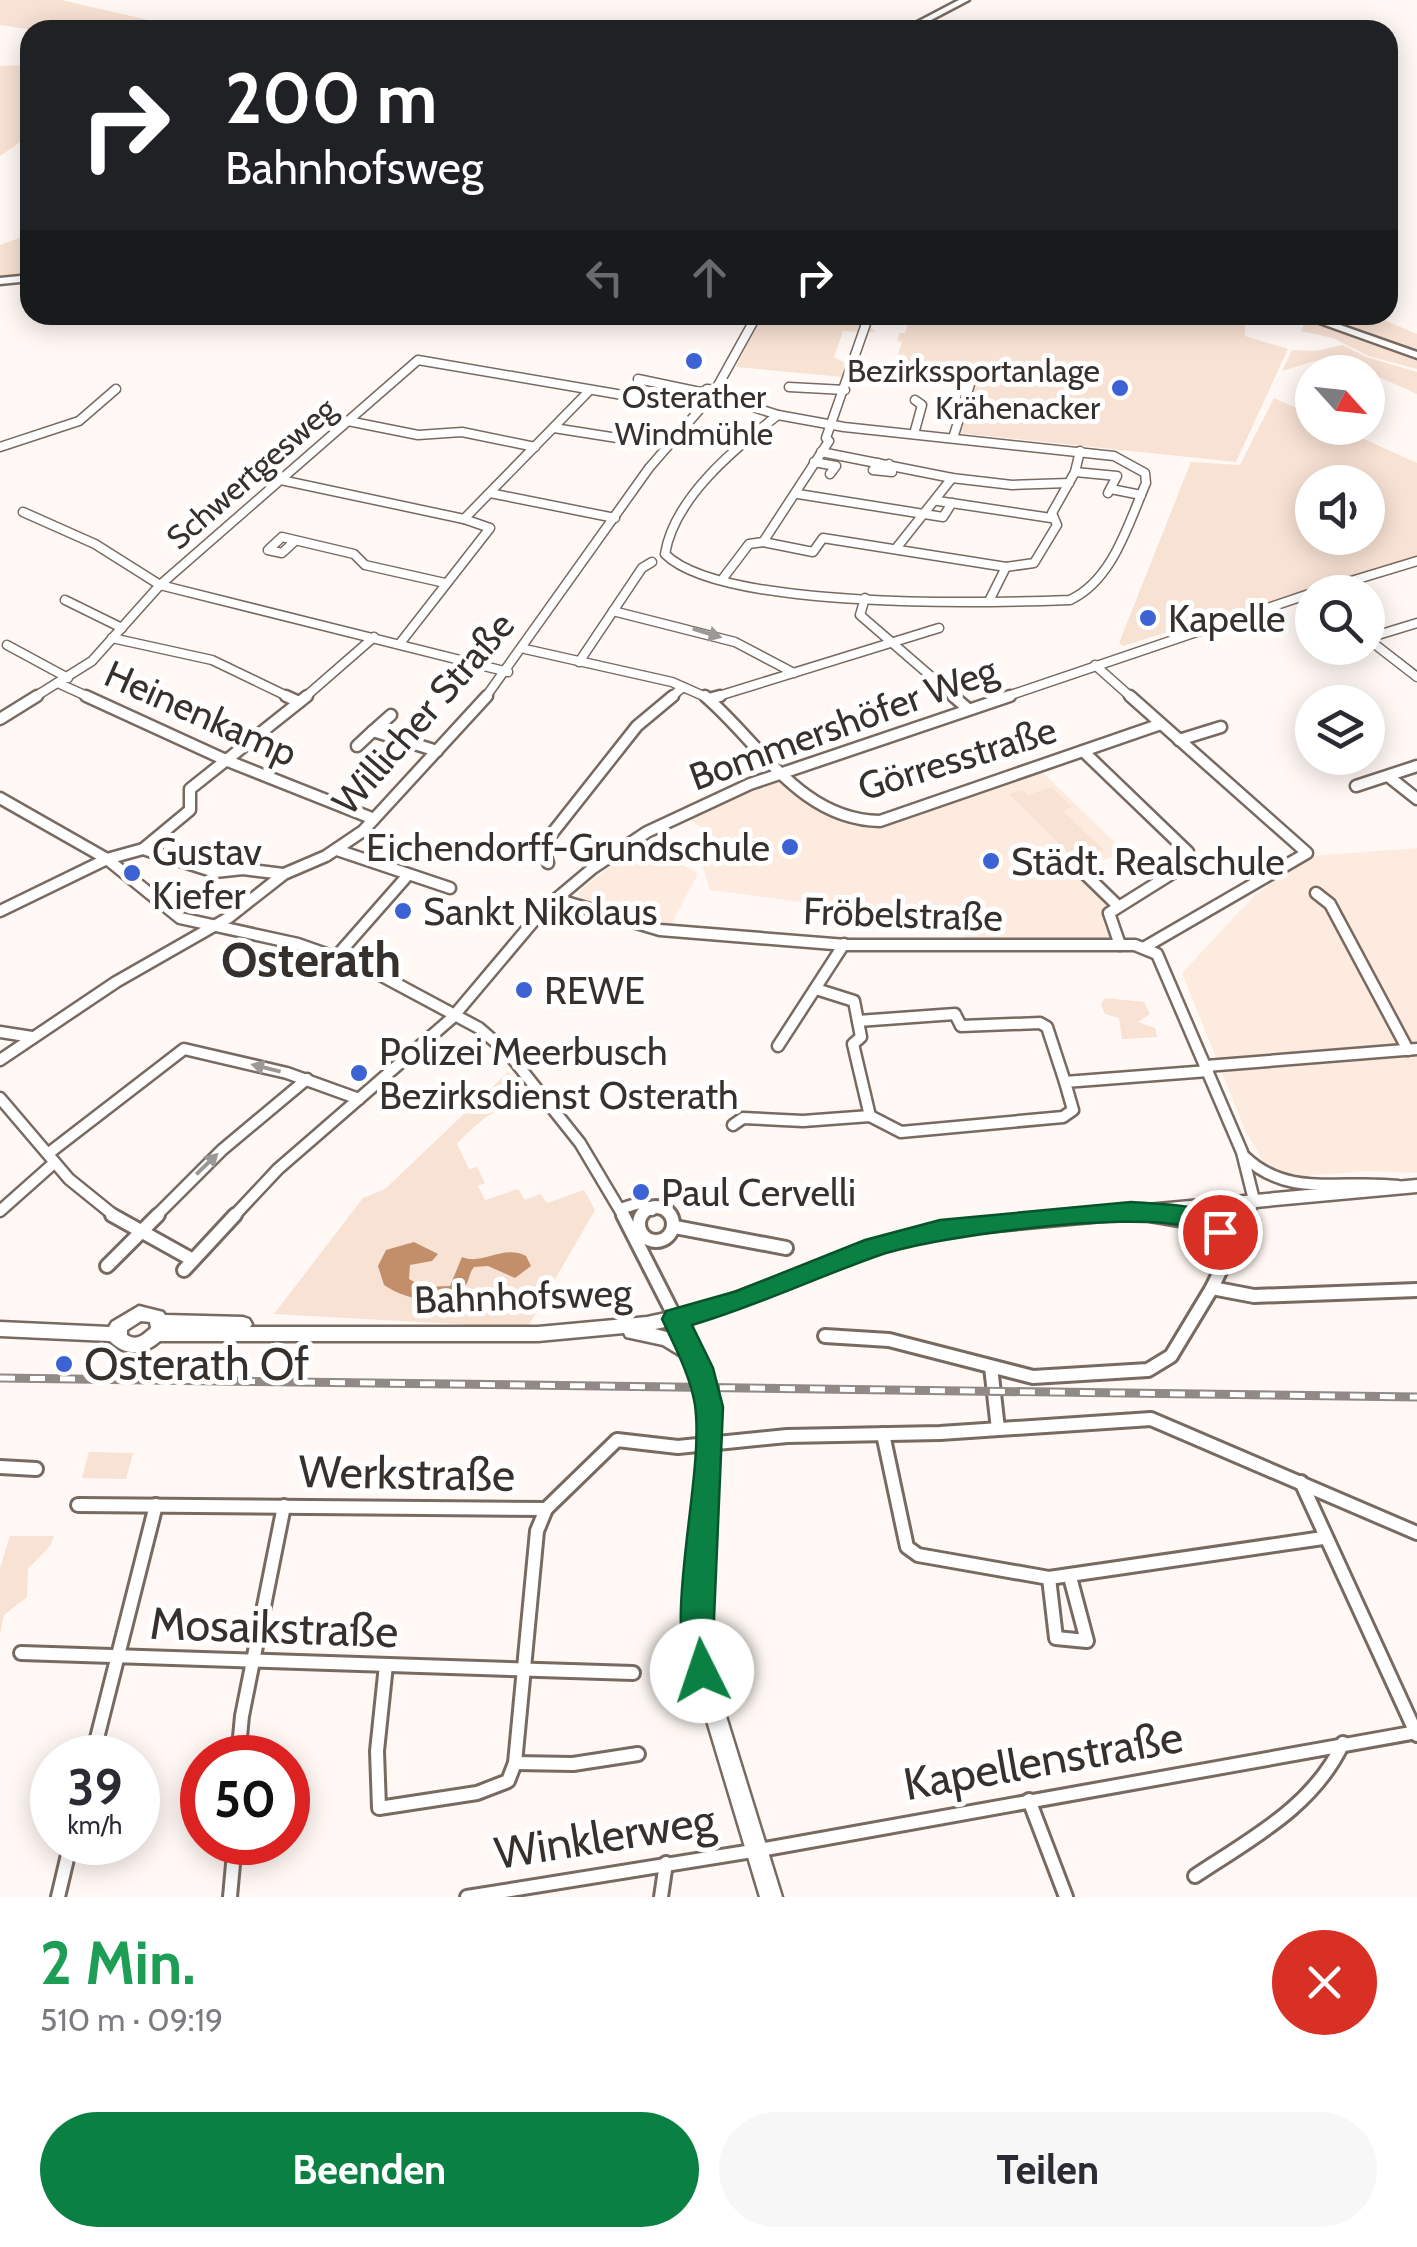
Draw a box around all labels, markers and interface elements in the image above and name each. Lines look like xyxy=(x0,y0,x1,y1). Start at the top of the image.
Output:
text: 200 m xyxy=(225,55,437,141)
icon: right xyxy=(60,60,190,190)
text: Bahnhofsweg xyxy=(225,141,483,195)
icon: left xyxy=(577,250,632,305)
icon: ahead xyxy=(682,250,737,305)
icon: right xyxy=(787,250,842,305)
marker: Osterather Windmühle xyxy=(683,350,705,372)
place label: Bezirkssportanlage Krähenacker xyxy=(847,351,1101,427)
north arrow xyxy=(1295,355,1385,445)
map controls xyxy=(1295,355,1385,775)
place label: Osterather Windmühle xyxy=(615,377,773,453)
marker: Bezirkssportanlage Krähenacker xyxy=(1109,377,1131,399)
street label: Schwertgesweg xyxy=(158,388,344,557)
button: sound xyxy=(1295,465,1385,555)
button: search xyxy=(1295,575,1385,665)
place label: Kapelle xyxy=(1168,595,1286,642)
street label: Willicher Straße xyxy=(322,602,524,824)
marker: Kapelle xyxy=(1137,607,1159,629)
one-way arrow xyxy=(692,626,723,641)
street label: Bommershöfer Weg xyxy=(683,645,1004,800)
street label: Heinenkamp xyxy=(98,650,304,776)
button: layers xyxy=(1295,685,1385,775)
street label: Görresstraße xyxy=(852,706,1062,810)
place label: Eichendorff-Grundschule xyxy=(366,824,770,871)
place label: Gustav Kiefer xyxy=(152,828,262,919)
marker: Eichendorff-Grundschule xyxy=(779,836,801,858)
place label: Städt. Realschule xyxy=(1011,838,1285,885)
marker: Städt. Realschule xyxy=(980,850,1002,872)
marker: Gustav Kiefer xyxy=(121,862,143,884)
street label: Fröbelstraße xyxy=(802,887,1004,941)
place label: Sankt Nikolaus xyxy=(423,888,657,935)
marker: Sankt Nikolaus xyxy=(392,900,414,922)
district label: Osterath xyxy=(221,931,401,989)
place label: REWE xyxy=(544,967,645,1014)
marker: REWE xyxy=(513,979,535,1001)
place label: Polizei Meerbusch Bezirksdienst Osterath xyxy=(379,1028,739,1119)
one-way arrow xyxy=(250,1060,281,1075)
marker: Polizei Meerbusch Bezirksdienst Osterath xyxy=(348,1062,370,1084)
one-way arrow xyxy=(195,1153,219,1176)
place label: Paul Cervelli xyxy=(661,1169,856,1216)
marker: Paul Cervelli xyxy=(630,1181,652,1203)
pin xyxy=(1178,1190,1263,1275)
icon: arrive xyxy=(1193,1205,1248,1260)
street label: Bahnhofsweg xyxy=(413,1269,634,1323)
place label: Osterath Of xyxy=(84,1337,309,1391)
marker: Osterath Of xyxy=(53,1353,75,1375)
street label: Werkstraße xyxy=(298,1444,516,1502)
street label: Mosaikstraße xyxy=(149,1596,399,1658)
position arrow xyxy=(650,1619,754,1723)
street label: Kapellenstraße xyxy=(899,1709,1187,1811)
speed limit sign: 50 xyxy=(180,1735,310,1865)
text: 39 xyxy=(67,1757,123,1818)
street label: Winklerweg xyxy=(491,1792,720,1880)
text: km/h xyxy=(68,1810,122,1840)
text: 2 Min. xyxy=(40,1926,195,1999)
button: close xyxy=(1272,1930,1377,2035)
text: 510 m · 09:19 xyxy=(40,2000,223,2039)
button: Beenden xyxy=(40,2112,699,2227)
button: Teilen xyxy=(719,2112,1377,2227)

